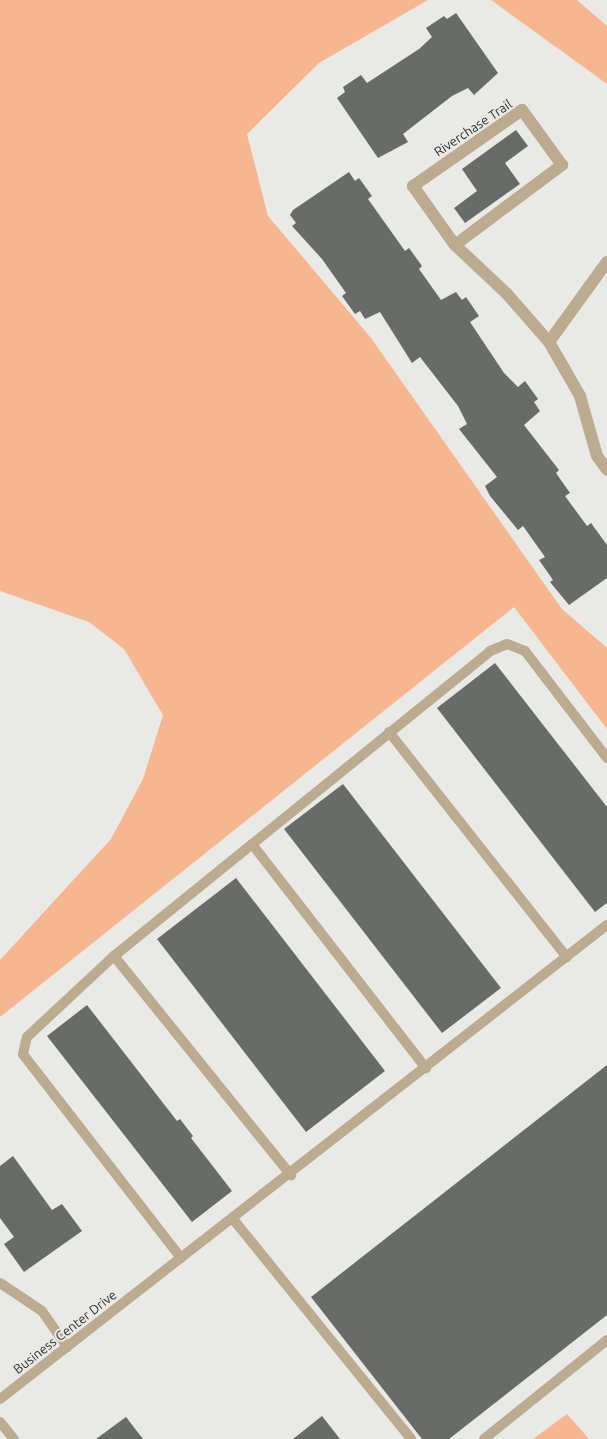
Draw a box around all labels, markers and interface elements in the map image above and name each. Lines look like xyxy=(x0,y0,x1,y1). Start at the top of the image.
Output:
street label: Riverchase Trail xyxy=(431,96,515,160)
street label: Business Center Drive xyxy=(10,1287,120,1377)

